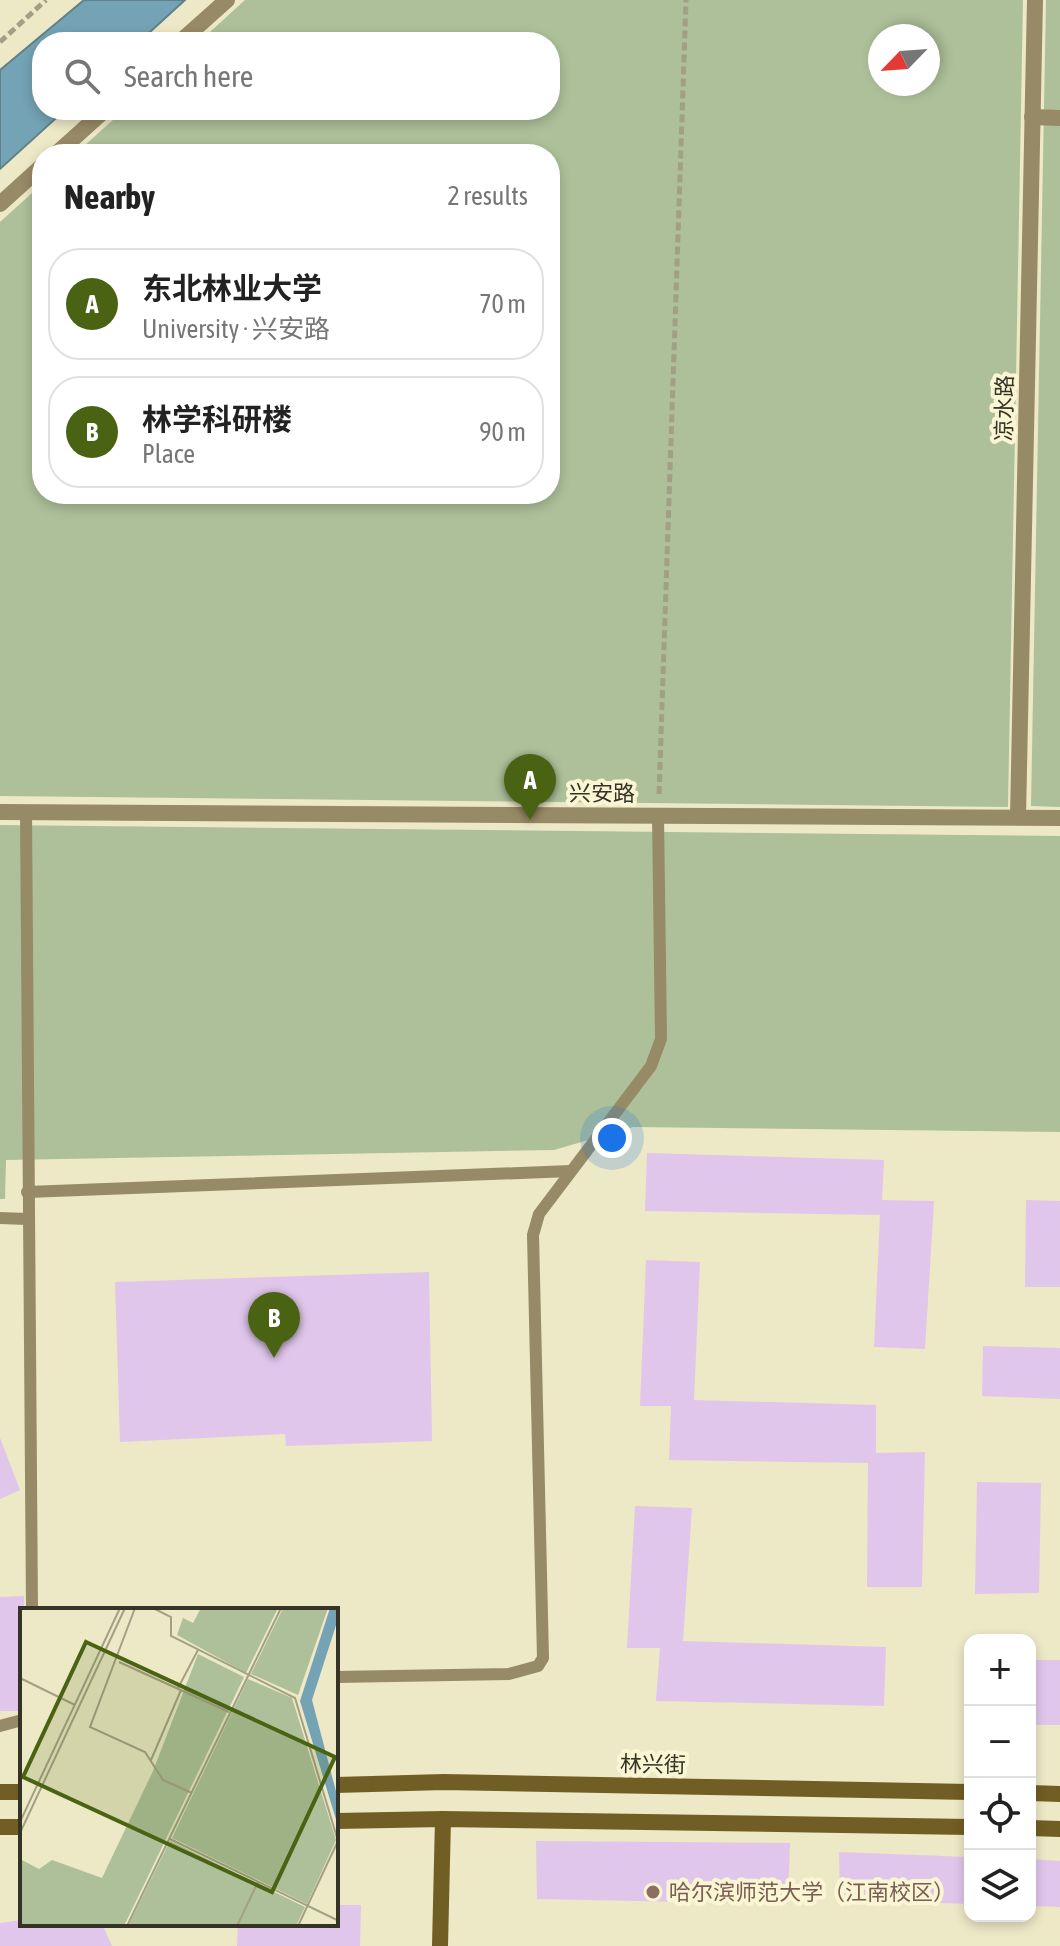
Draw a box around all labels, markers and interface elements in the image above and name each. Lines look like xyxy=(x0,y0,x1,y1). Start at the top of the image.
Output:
north arrow xyxy=(868,24,940,96)
search box xyxy=(32,32,560,120)
icon: search xyxy=(60,54,104,98)
text: Search here xyxy=(124,59,253,93)
text: Nearby xyxy=(64,177,155,216)
text: 2 results xyxy=(447,181,528,211)
text: 东北林业大学 xyxy=(142,271,322,305)
text: A xyxy=(86,289,98,319)
text: 70 m xyxy=(479,289,526,319)
text: University · 兴安路 xyxy=(142,314,330,344)
street label: 凉水路 xyxy=(990,375,1018,441)
text: 林学科研楼 xyxy=(142,402,292,436)
text: B xyxy=(86,417,98,447)
text: 90 m xyxy=(479,417,526,447)
text: Place xyxy=(142,439,195,469)
pin: A xyxy=(504,754,556,820)
street label: 兴安路 xyxy=(569,780,635,806)
your location xyxy=(592,1118,632,1158)
pin: B xyxy=(248,1292,300,1358)
inset map xyxy=(20,1608,338,1926)
map controls xyxy=(964,1634,1036,1922)
button: + xyxy=(964,1634,1036,1706)
button: − xyxy=(964,1706,1036,1778)
street label: 林兴街 xyxy=(620,1750,686,1778)
button: locate xyxy=(964,1778,1036,1850)
button: layers xyxy=(964,1850,1036,1922)
place label: 哈尔滨师范大学（江南校区） xyxy=(669,1879,955,1905)
marker: 哈尔滨师范大学（江南校区） xyxy=(644,1883,662,1901)

